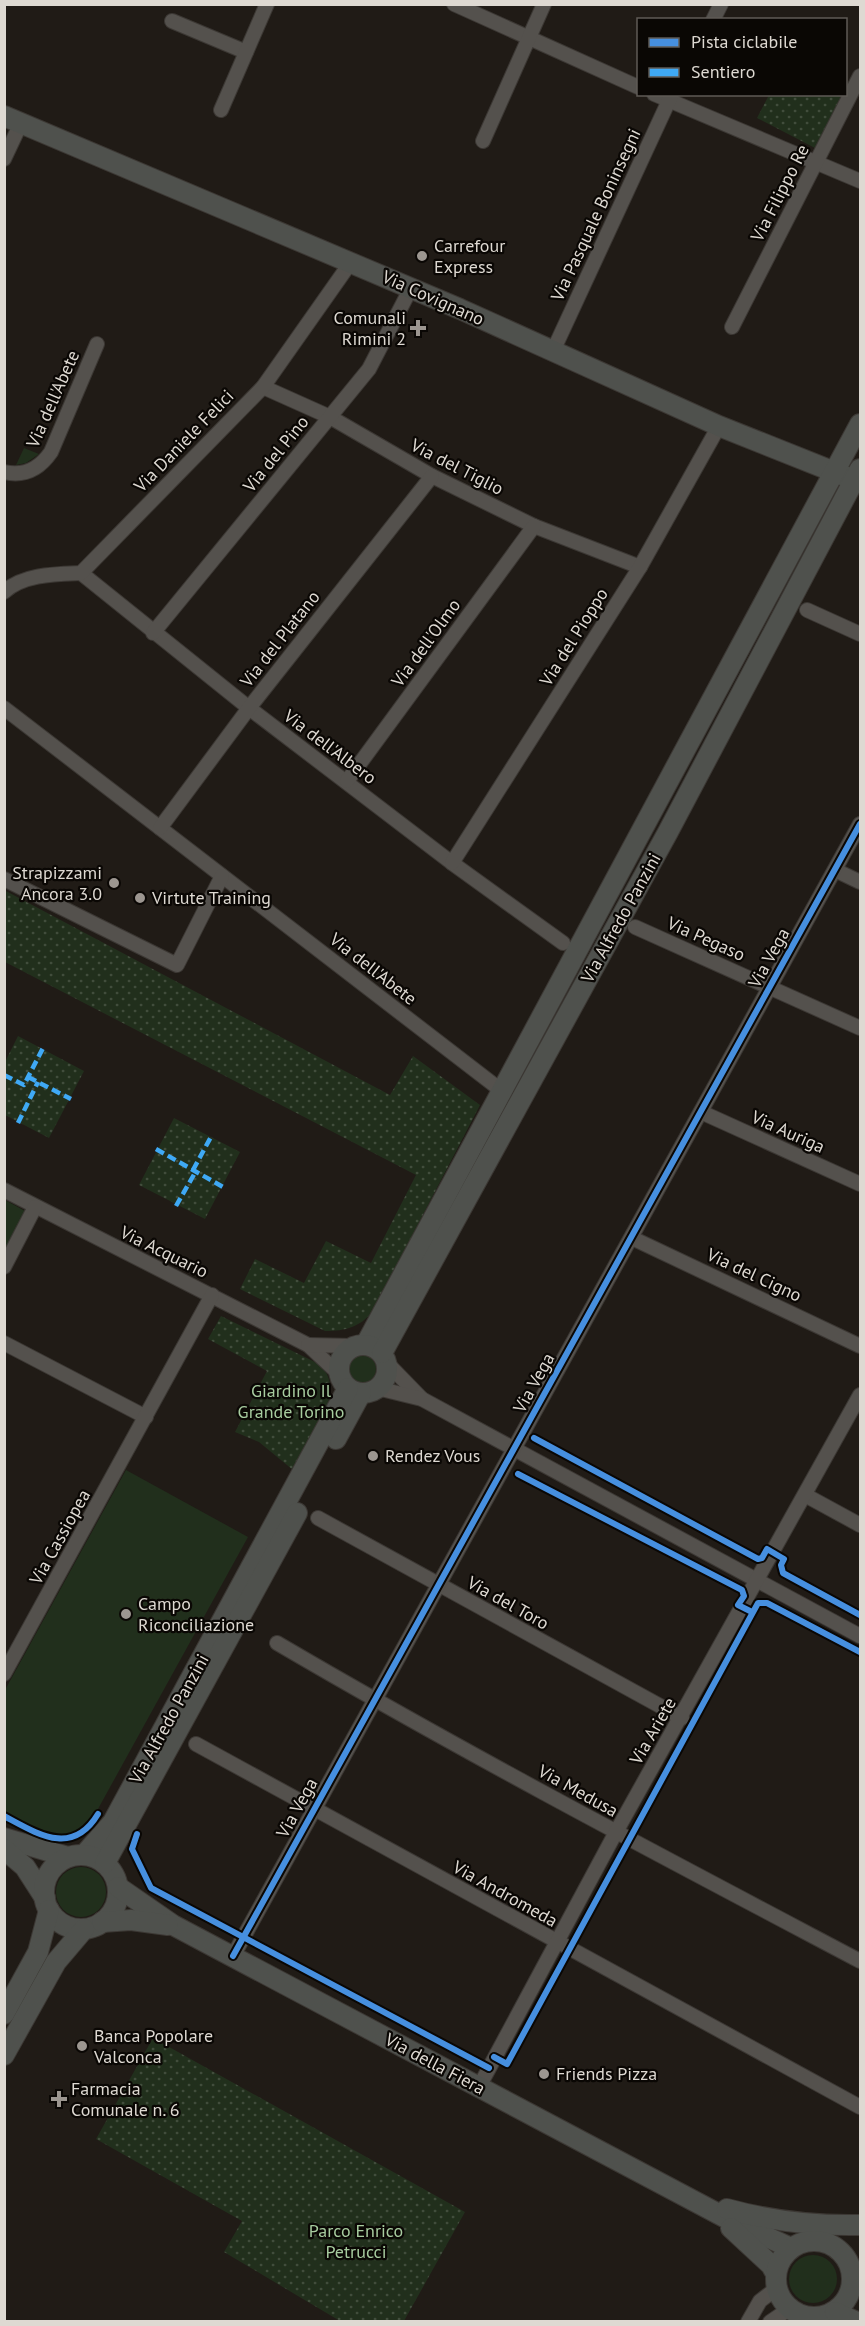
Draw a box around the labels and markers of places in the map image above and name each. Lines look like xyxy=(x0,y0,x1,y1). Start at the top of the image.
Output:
place label: Carrefour Express xyxy=(434,234,505,278)
marker: Carrefour Express xyxy=(415,249,429,263)
place label: Comunali Rimini 2 xyxy=(334,306,406,350)
marker: Comunali Rimini 2 xyxy=(411,321,425,335)
place label: Strapizzami Ancora 3.0 xyxy=(12,861,102,905)
marker: Strapizzami Ancora 3.0 xyxy=(107,876,121,890)
place label: Virtute Training xyxy=(151,886,271,909)
marker: Virtute Training xyxy=(133,891,147,905)
place label: Rendez Vous xyxy=(385,1444,480,1467)
marker: Rendez Vous xyxy=(366,1449,380,1463)
place label: Campo Riconciliazione xyxy=(138,1592,254,1636)
marker: Campo Riconciliazione xyxy=(119,1607,133,1621)
place label: Banca Popolare Valconca xyxy=(93,2024,213,2068)
marker: Banca Popolare Valconca xyxy=(75,2039,89,2053)
place label: Friends Pizza xyxy=(556,2062,657,2085)
marker: Friends Pizza xyxy=(537,2067,551,2081)
place label: Farmacia Comunale n. 6 xyxy=(71,2077,180,2121)
marker: Farmacia Comunale n. 6 xyxy=(52,2092,66,2106)

